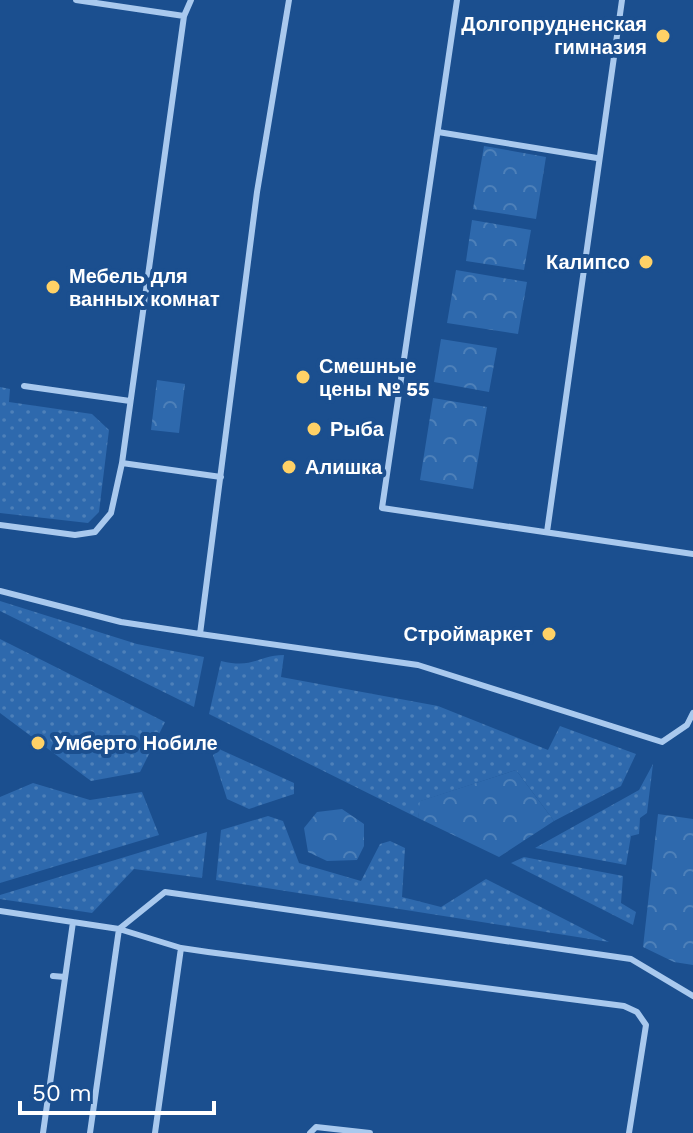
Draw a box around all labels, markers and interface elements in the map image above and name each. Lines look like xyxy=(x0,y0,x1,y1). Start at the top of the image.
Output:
place label: Долгопрудненская гимназия xyxy=(461,12,647,59)
marker: Долгопрудненская гимназия xyxy=(654,27,672,45)
place label: Калипсо xyxy=(546,250,630,274)
marker: Калипсо xyxy=(637,253,655,271)
place label: Мебель для ванных комнат xyxy=(69,264,220,311)
marker: Мебель для ванных комнат xyxy=(44,278,62,296)
place label: Смешные цены № 55 xyxy=(319,354,430,401)
marker: Смешные цены № 55 xyxy=(294,368,312,386)
place label: Рыба xyxy=(330,417,385,441)
marker: Рыба xyxy=(305,420,323,438)
place label: Алишка xyxy=(305,455,383,479)
marker: Алишка xyxy=(280,458,298,476)
place label: Строймаркет xyxy=(403,622,533,646)
marker: Строймаркет xyxy=(540,625,558,643)
place label: Умберто Нобиле xyxy=(54,731,218,755)
marker: Умберто Нобиле xyxy=(29,734,47,752)
scale bar xyxy=(20,1065,214,1115)
text: 50 m xyxy=(32,1079,92,1107)

